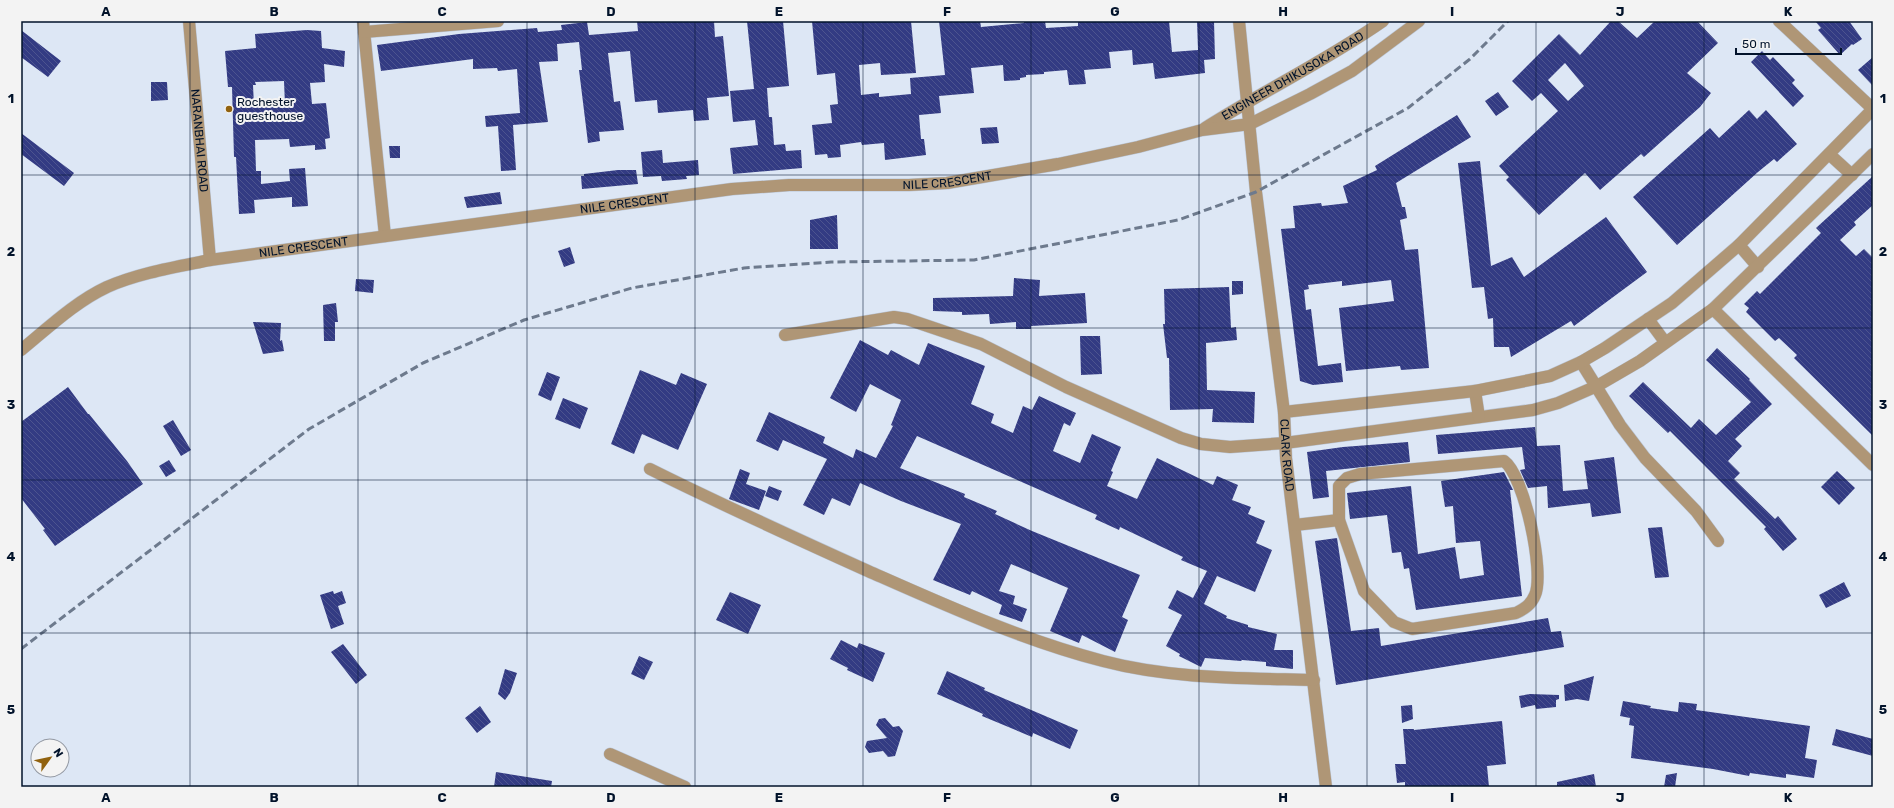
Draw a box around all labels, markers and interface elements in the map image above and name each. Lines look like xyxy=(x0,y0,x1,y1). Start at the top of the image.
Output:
text: A xyxy=(101,4,111,19)
text: B xyxy=(269,4,279,19)
text: C xyxy=(437,4,447,19)
text: D xyxy=(606,4,616,19)
text: E xyxy=(775,4,783,19)
text: F xyxy=(943,4,951,19)
text: G xyxy=(1110,4,1120,19)
text: H xyxy=(1278,4,1288,19)
text: I xyxy=(1450,4,1454,19)
text: J xyxy=(1616,4,1624,19)
text: K xyxy=(1784,4,1793,19)
street label: ENGINEER DHIKUSOKA ROAD xyxy=(1219,29,1366,123)
scale bar xyxy=(1736,30,1841,56)
text: 50 m xyxy=(1742,37,1770,51)
street label: NARANBHAI ROAD xyxy=(188,88,211,193)
text: 1 xyxy=(8,91,14,106)
text: 1 xyxy=(1880,91,1886,106)
place label: Rochester guesthouse xyxy=(237,95,303,123)
marker: Rochester guesthouse xyxy=(224,104,234,114)
street label: NILE CRESCENT xyxy=(903,168,993,192)
street label: NILE CRESCENT xyxy=(579,191,670,217)
street label: NILE CRESCENT xyxy=(258,234,349,260)
text: 2 xyxy=(7,244,15,259)
text: 2 xyxy=(1879,244,1887,259)
text: 3 xyxy=(7,397,16,412)
text: 3 xyxy=(1879,397,1888,412)
street label: CLARK ROAD xyxy=(1277,419,1297,492)
text: 4 xyxy=(7,549,16,564)
text: 4 xyxy=(1879,549,1888,564)
text: 5 xyxy=(7,702,15,717)
text: 5 xyxy=(1879,702,1887,717)
north arrow xyxy=(30,738,70,778)
text: N xyxy=(50,746,66,760)
text: A xyxy=(101,790,111,805)
text: B xyxy=(269,790,279,805)
text: C xyxy=(437,790,447,805)
text: D xyxy=(606,790,616,805)
text: E xyxy=(775,790,783,805)
text: F xyxy=(943,790,951,805)
text: G xyxy=(1110,790,1120,805)
text: H xyxy=(1278,790,1288,805)
text: I xyxy=(1450,790,1454,805)
text: J xyxy=(1616,790,1624,805)
text: K xyxy=(1784,790,1793,805)

